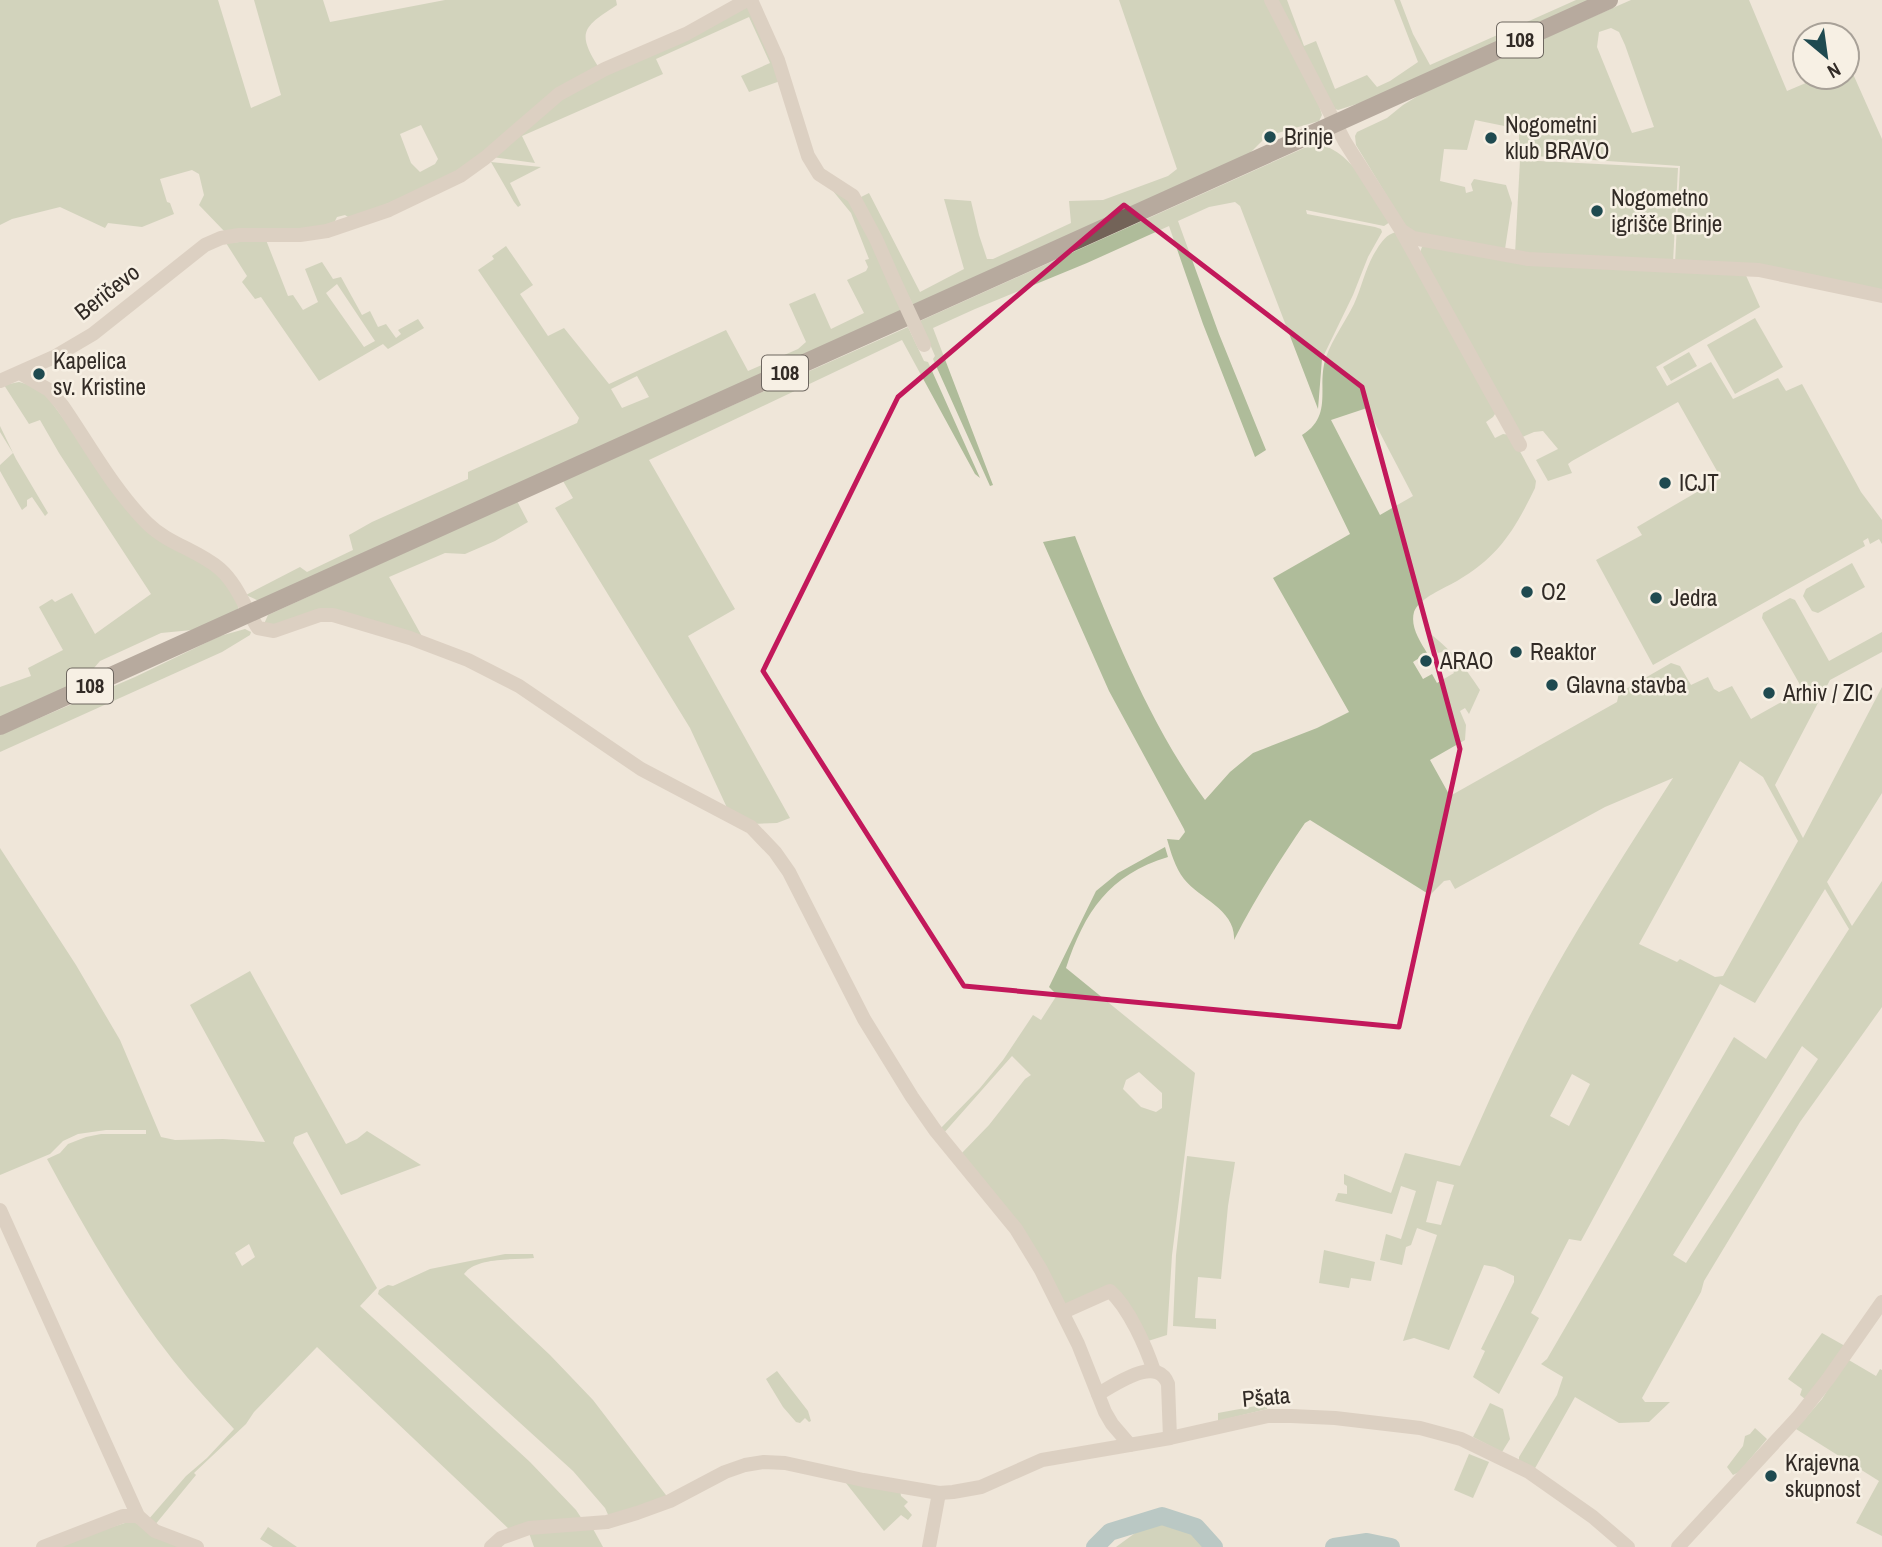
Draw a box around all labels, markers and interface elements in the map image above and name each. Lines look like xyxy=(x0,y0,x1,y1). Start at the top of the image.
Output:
north arrow xyxy=(1791,21,1861,91)
road number: 108 xyxy=(1497,22,1543,58)
text: N xyxy=(1823,57,1845,85)
place label: Nogometni klub BRAVO xyxy=(1505,109,1610,166)
place label: Brinje xyxy=(1284,121,1333,152)
marker: Brinje xyxy=(1262,129,1278,145)
marker: Nogometni klub BRAVO xyxy=(1483,130,1499,146)
place label: Nogometno igrišče Brinje xyxy=(1611,182,1722,239)
marker: Nogometno igrišče Brinje xyxy=(1589,203,1605,219)
street label: Beričevo xyxy=(68,256,146,327)
place label: Kapelica sv. Kristine xyxy=(53,345,146,402)
road number: 108 xyxy=(762,356,808,390)
marker: Kapelica sv. Kristine xyxy=(31,366,47,382)
place label: ICJT xyxy=(1679,467,1719,498)
marker: ICJT xyxy=(1657,475,1673,491)
place label: O2 xyxy=(1541,576,1566,607)
place label: Jedra xyxy=(1670,582,1718,613)
marker: O2 xyxy=(1519,584,1535,600)
marker: Jedra xyxy=(1648,590,1664,606)
place label: Reaktor xyxy=(1530,636,1597,667)
marker: Reaktor xyxy=(1508,644,1524,660)
place label: ARAO xyxy=(1439,645,1493,676)
marker: ARAO xyxy=(1418,653,1434,669)
road number: 108 xyxy=(67,668,113,704)
place label: Glavna stavba xyxy=(1566,669,1687,700)
marker: Glavna stavba xyxy=(1544,677,1560,693)
place label: Arhiv / ZIC xyxy=(1782,677,1873,708)
marker: Arhiv / ZIC xyxy=(1761,685,1777,701)
street label: Pšata xyxy=(1241,1379,1292,1414)
place label: Krajevna skupnost xyxy=(1785,1447,1861,1504)
marker: Krajevna skupnost xyxy=(1763,1468,1779,1484)

